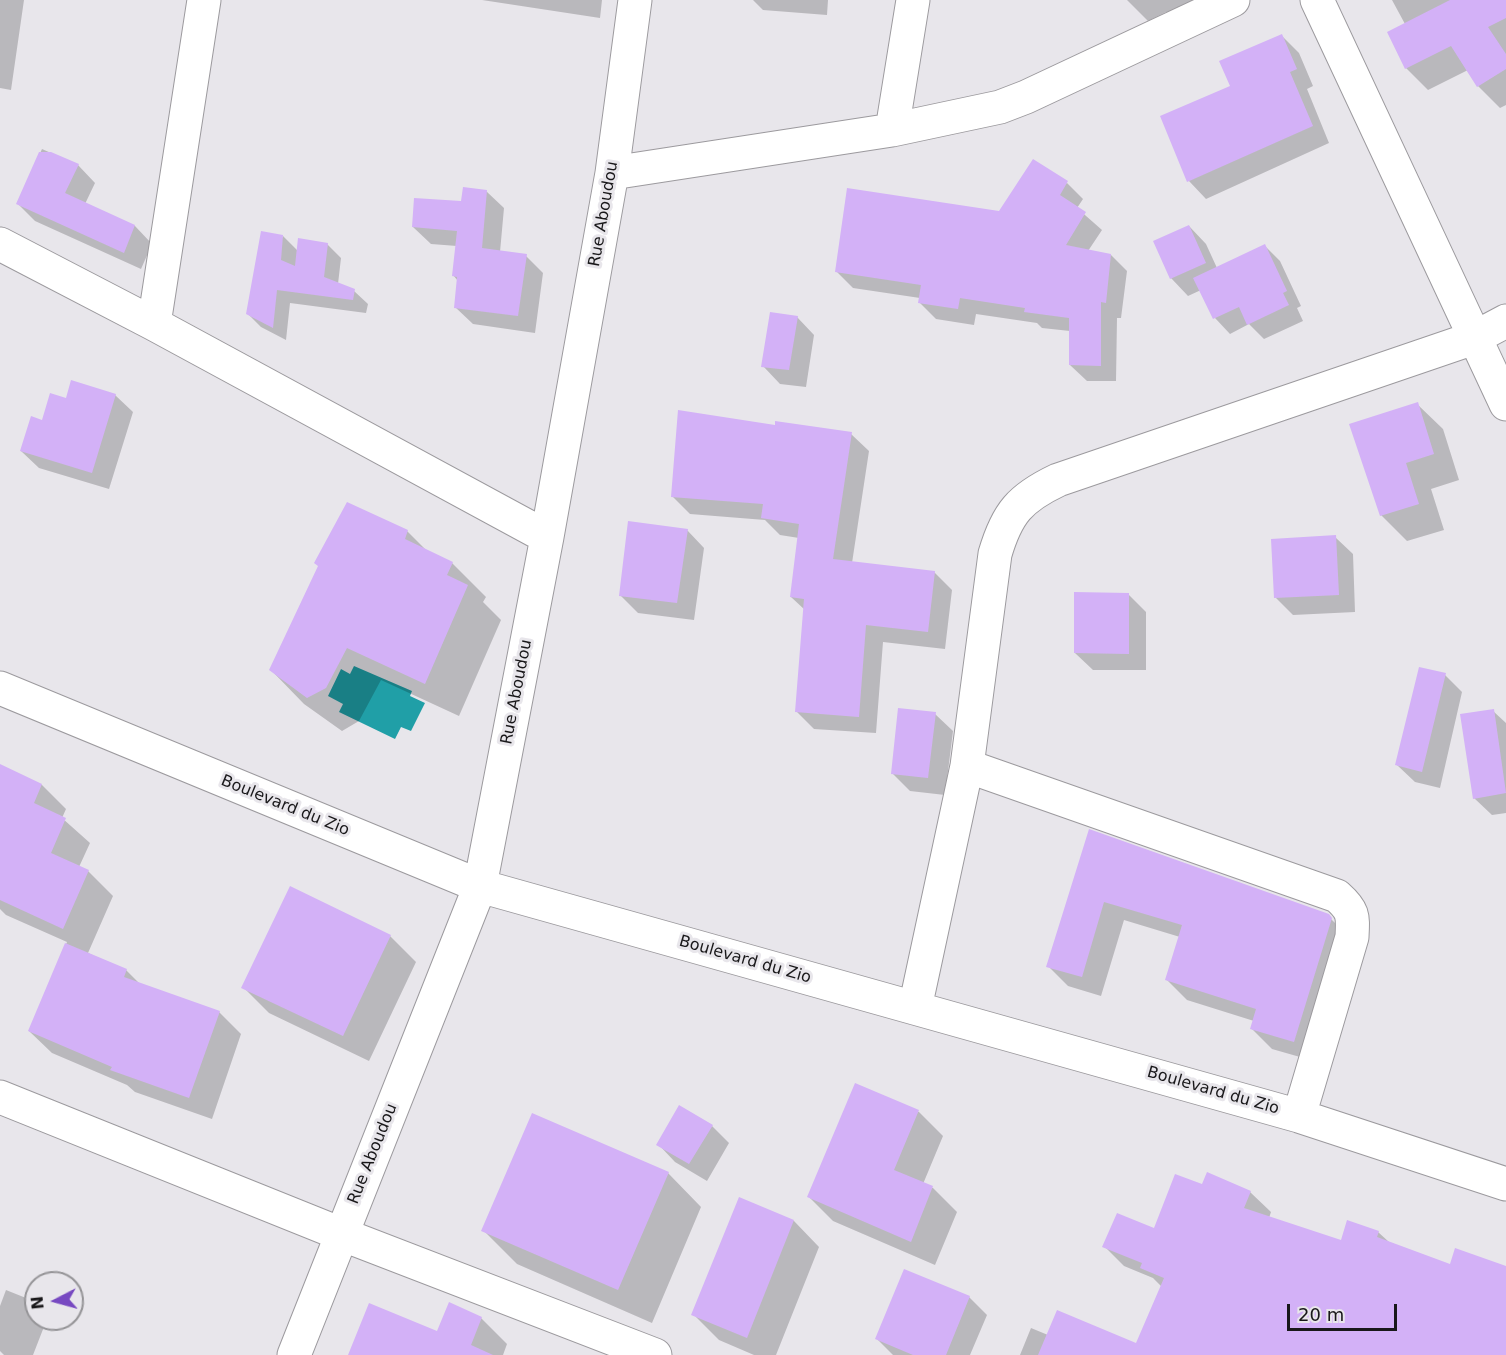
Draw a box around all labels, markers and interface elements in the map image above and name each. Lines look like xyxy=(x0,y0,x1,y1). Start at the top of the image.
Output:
street label: Rue Aboudou xyxy=(585,160,623,268)
street label: Rue Aboudou xyxy=(497,638,537,746)
street label: Boulevard du Zio xyxy=(218,772,352,840)
street label: Boulevard du Zio xyxy=(677,932,813,988)
street label: Boulevard du Zio xyxy=(1145,1063,1281,1119)
street label: Rue Aboudou xyxy=(344,1101,402,1207)
north arrow xyxy=(24,1271,84,1331)
scale bar xyxy=(1290,1292,1400,1330)
text: N xyxy=(27,1295,48,1310)
text: 20 m xyxy=(1298,1304,1344,1325)

